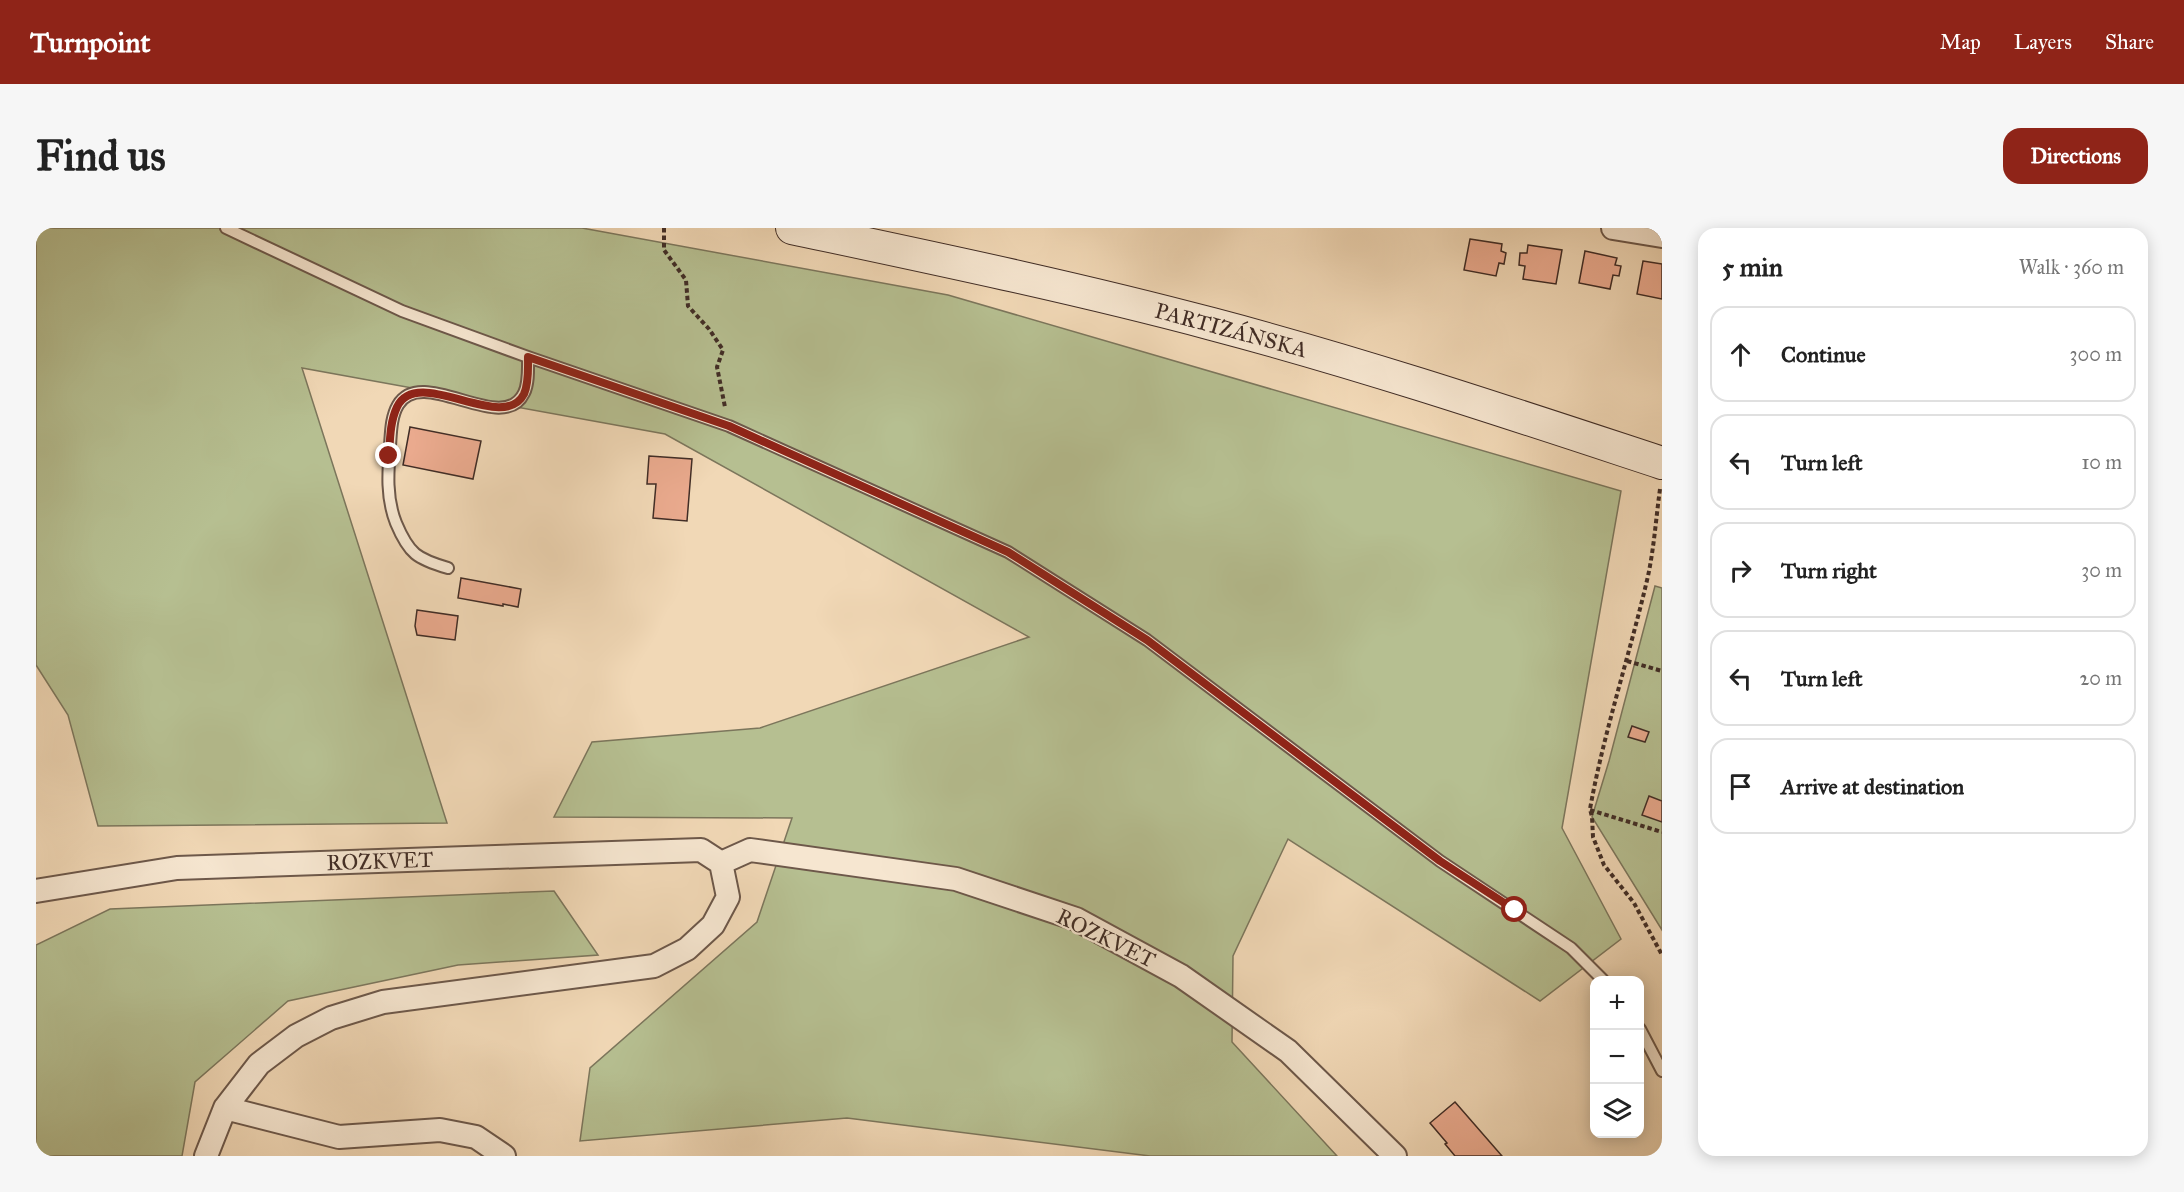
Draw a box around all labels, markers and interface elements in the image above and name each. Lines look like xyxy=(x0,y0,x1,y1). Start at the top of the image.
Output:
text: Turnpoint xyxy=(30,25,150,60)
text: Map xyxy=(1940,29,1981,55)
text: Layers xyxy=(2014,29,2072,55)
text: Share xyxy=(2105,29,2154,55)
button: Directions xyxy=(2003,128,2148,184)
text: Find us xyxy=(36,130,166,182)
text: 5 min xyxy=(1722,251,1783,283)
text: Walk · 360 m xyxy=(2019,255,2124,279)
street label: PARTIZÁNSKA xyxy=(1152,297,1310,363)
icon: ahead xyxy=(1724,338,1757,371)
text: Continue xyxy=(1781,341,1866,368)
text: 300 m xyxy=(2070,342,2122,366)
route end xyxy=(375,442,401,468)
icon: left xyxy=(1724,446,1757,479)
text: Turn left xyxy=(1781,449,1863,476)
text: 10 m xyxy=(2081,450,2122,474)
icon: right xyxy=(1724,554,1757,587)
text: Turn right xyxy=(1781,557,1877,584)
text: 30 m xyxy=(2081,558,2122,582)
icon: left xyxy=(1724,662,1757,695)
text: Turn left xyxy=(1781,665,1863,692)
text: 20 m xyxy=(2079,666,2122,690)
icon: arrive xyxy=(1724,770,1757,803)
text: Arrive at destination xyxy=(1781,773,1964,800)
street label: ROZKVET xyxy=(326,846,434,876)
route start xyxy=(1501,896,1527,922)
street label: ROZKVET xyxy=(1052,902,1160,974)
map controls xyxy=(1590,976,1644,1138)
button: + xyxy=(1590,976,1644,1030)
button: − xyxy=(1590,1030,1644,1084)
button: layers xyxy=(1590,1084,1644,1138)

